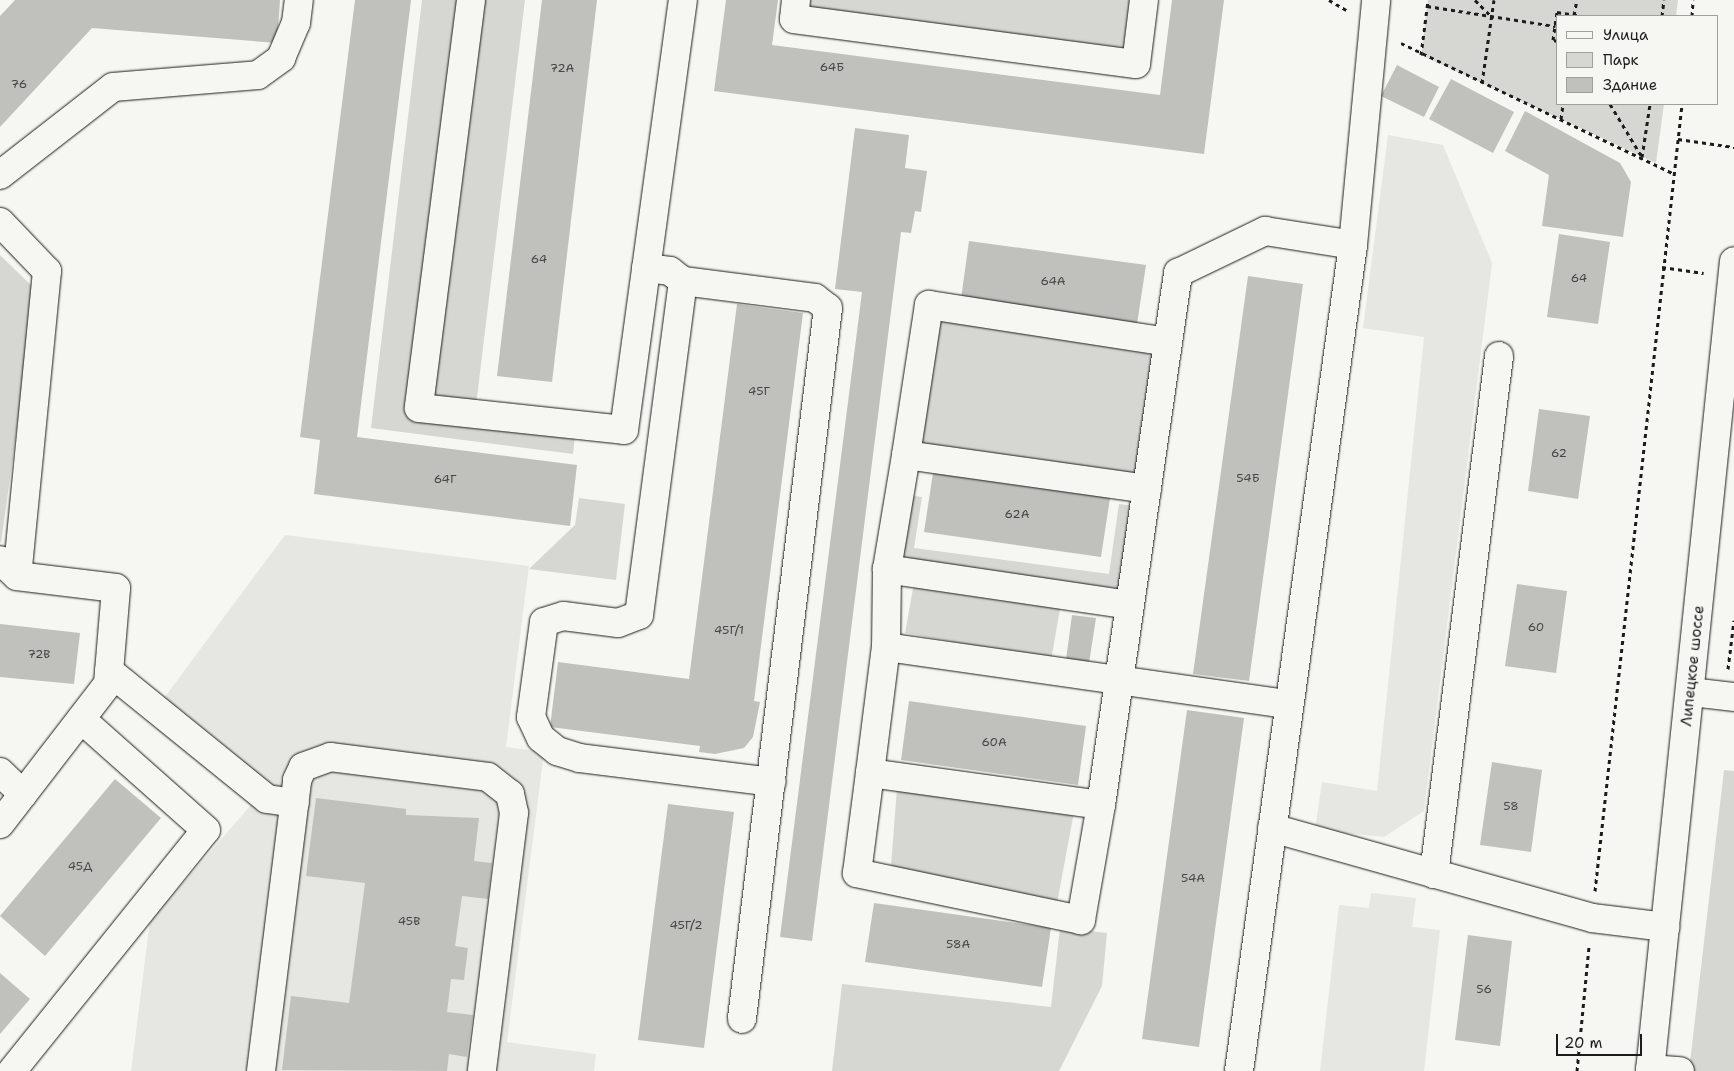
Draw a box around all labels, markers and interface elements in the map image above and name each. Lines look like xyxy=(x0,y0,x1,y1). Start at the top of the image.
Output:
legend xyxy=(1556,15,1719,105)
text: Улица xyxy=(1603,25,1648,45)
text: Парк xyxy=(1603,50,1639,70)
house number: 64Б xyxy=(820,61,844,75)
house number: 72А xyxy=(550,62,574,76)
text: Здание xyxy=(1603,75,1657,95)
house number: 76 xyxy=(11,78,27,92)
house number: 64 xyxy=(531,253,547,267)
house number: 64 xyxy=(1571,272,1587,286)
house number: 64А xyxy=(1040,275,1066,289)
house number: 45Г xyxy=(748,385,770,399)
house number: 62 xyxy=(1551,447,1567,461)
house number: 54Б xyxy=(1236,472,1260,486)
house number: 64Г xyxy=(434,473,456,487)
house number: 62А xyxy=(1005,508,1029,522)
street label: Липецкое шоссе xyxy=(1678,605,1708,727)
house number: 60 xyxy=(1528,621,1544,635)
house number: 45Г/1 xyxy=(714,624,744,638)
house number: 72В xyxy=(28,648,50,662)
house number: 60А xyxy=(981,736,1007,750)
house number: 58 xyxy=(1503,800,1519,814)
house number: 45Д xyxy=(68,860,92,874)
house number: 54А xyxy=(1181,872,1205,886)
house number: 45В xyxy=(398,915,420,929)
house number: 45Г/2 xyxy=(669,919,703,933)
house number: 58А xyxy=(946,938,970,952)
house number: 56 xyxy=(1476,983,1492,997)
scale bar xyxy=(1559,1024,1645,1056)
text: 20 m xyxy=(1564,1033,1603,1053)

